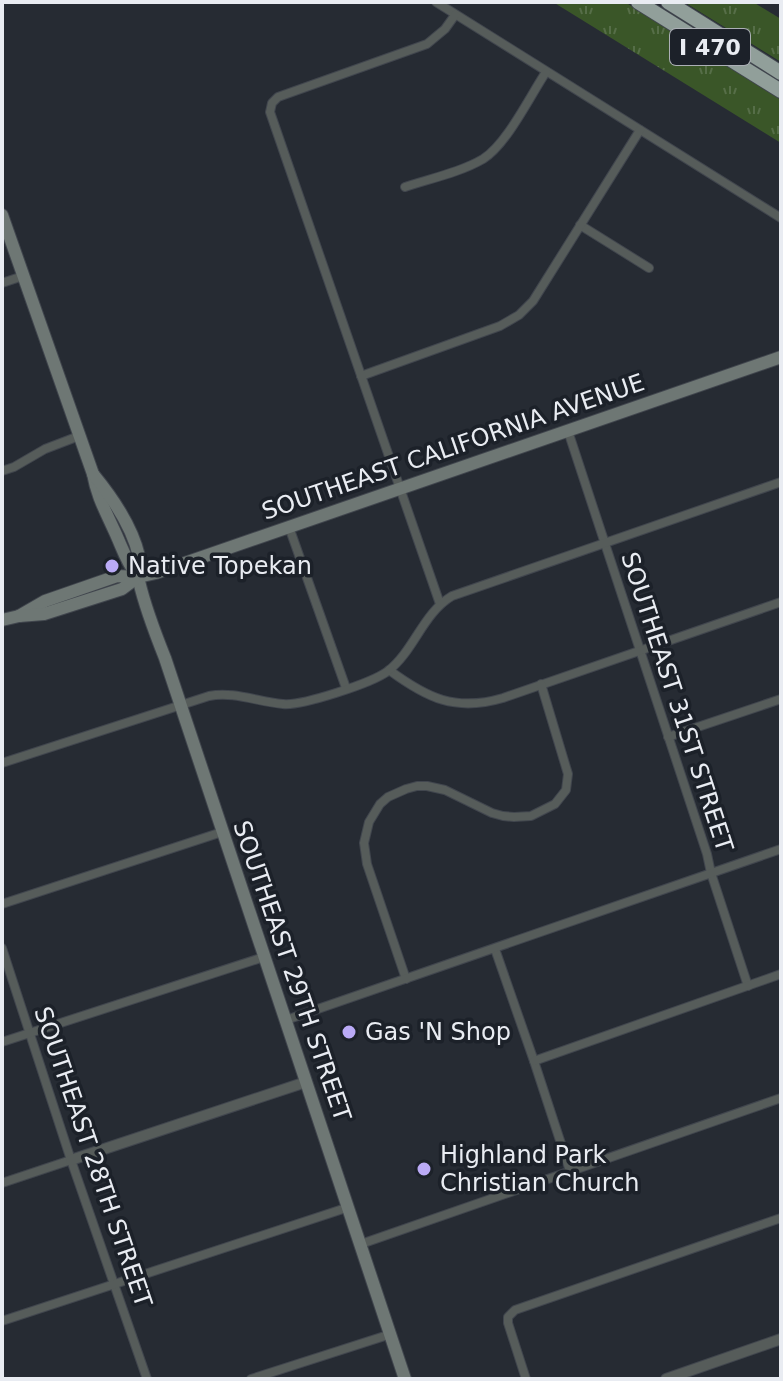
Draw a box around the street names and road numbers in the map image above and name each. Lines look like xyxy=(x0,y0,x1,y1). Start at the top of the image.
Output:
road number: I 470 xyxy=(670,29,750,65)
street label: SOUTHEAST CALIFORNIA AVENUE xyxy=(258,368,648,526)
street label: SOUTHEAST 31ST STREET xyxy=(615,549,739,856)
street label: SOUTHEAST 29TH STREET xyxy=(227,817,357,1125)
street label: SOUTHEAST 28TH STREET xyxy=(28,1003,158,1311)

